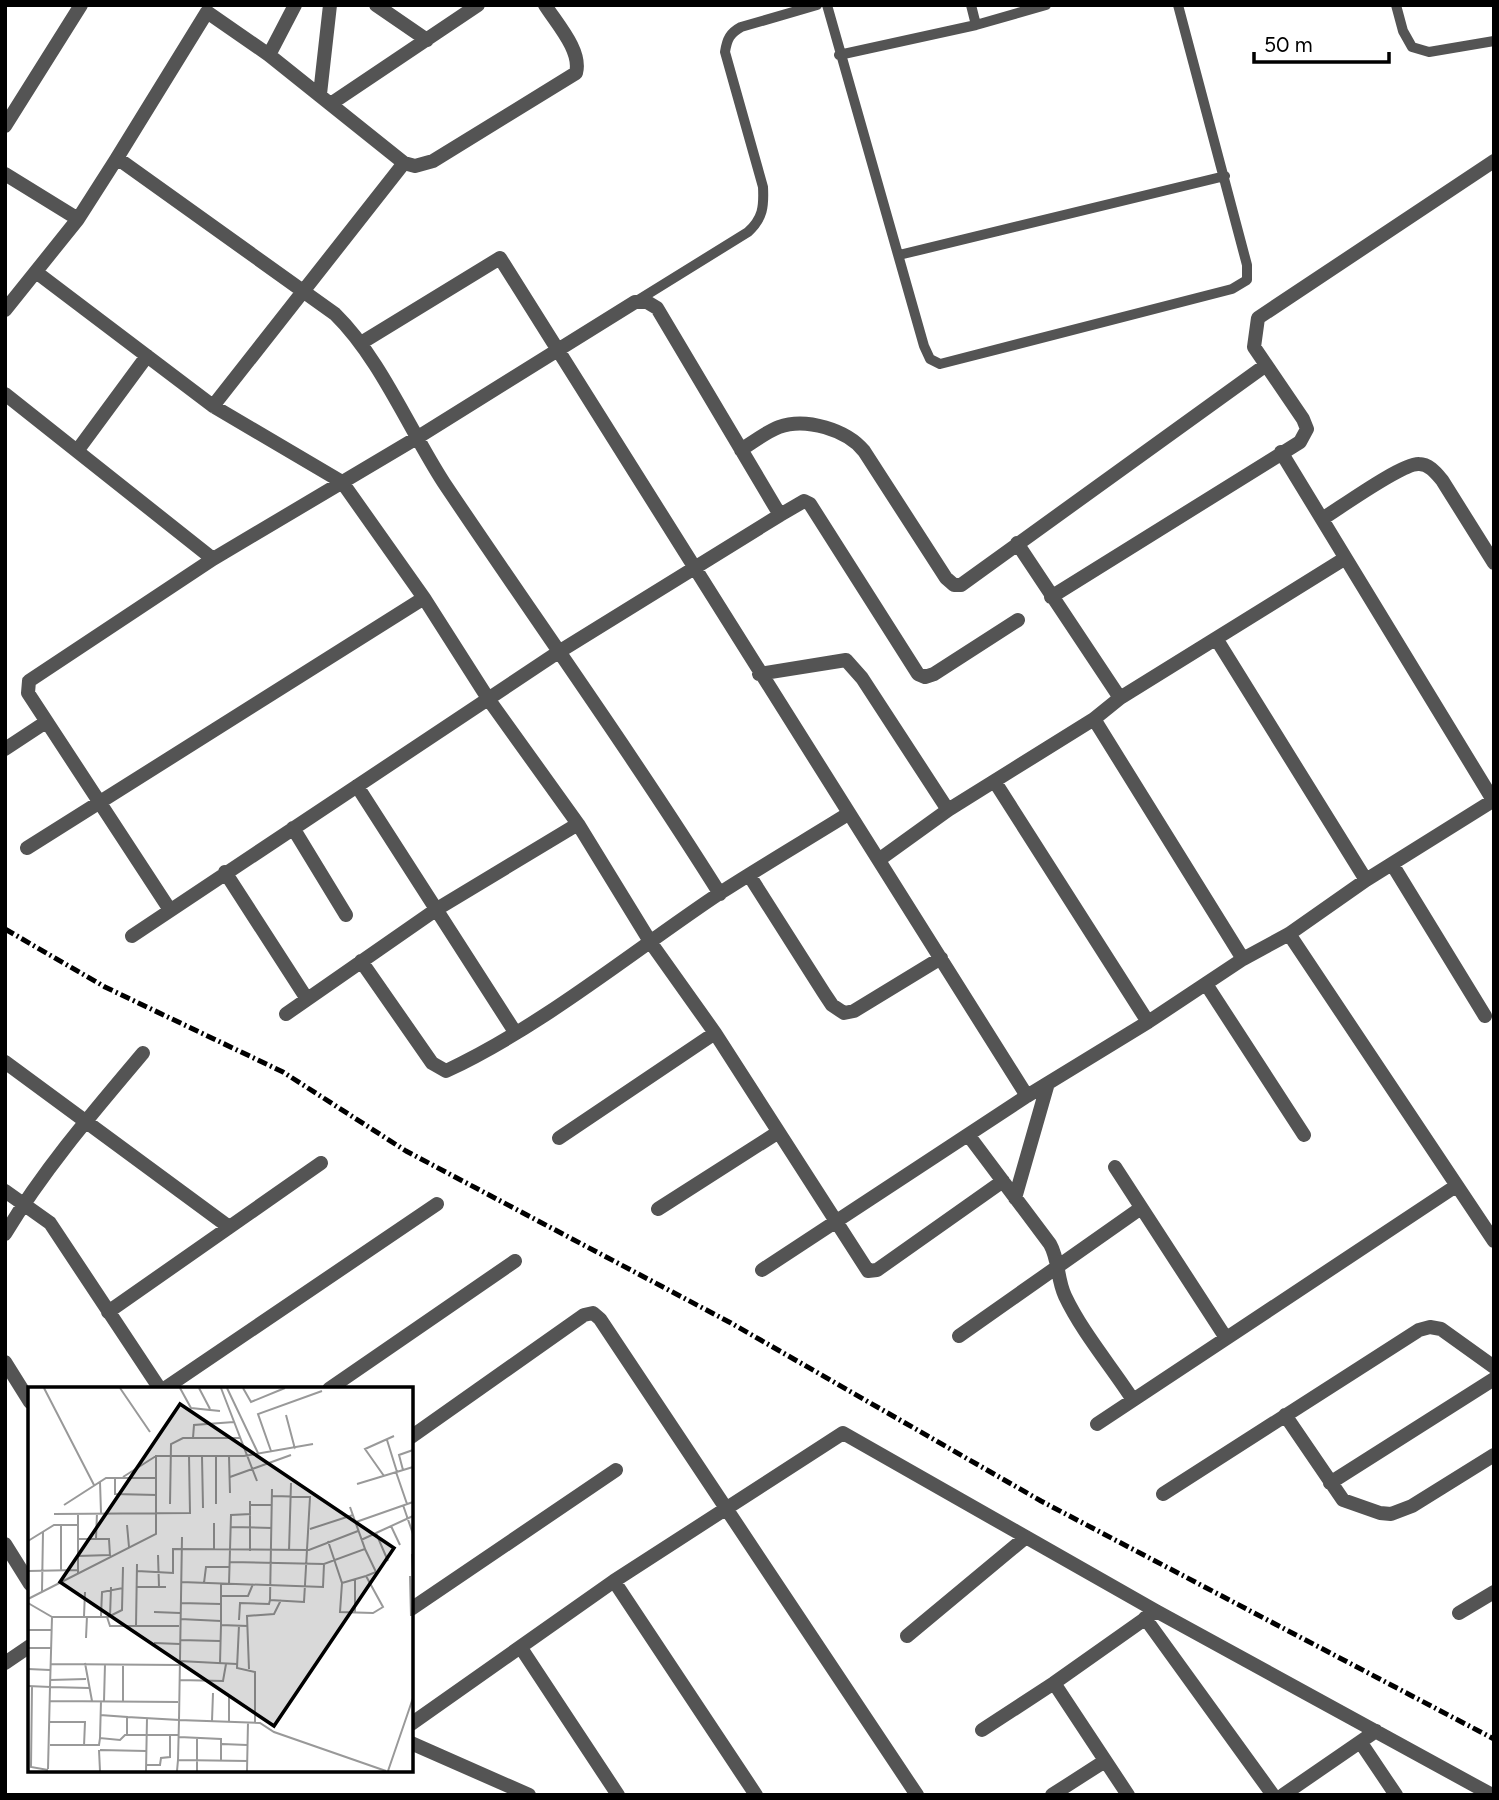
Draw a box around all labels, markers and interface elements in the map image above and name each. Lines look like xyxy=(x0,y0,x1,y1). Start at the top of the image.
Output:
scale bar xyxy=(1254,21,1389,65)
text: 50 m xyxy=(1264,32,1313,57)
inset map xyxy=(28,1387,413,1772)

